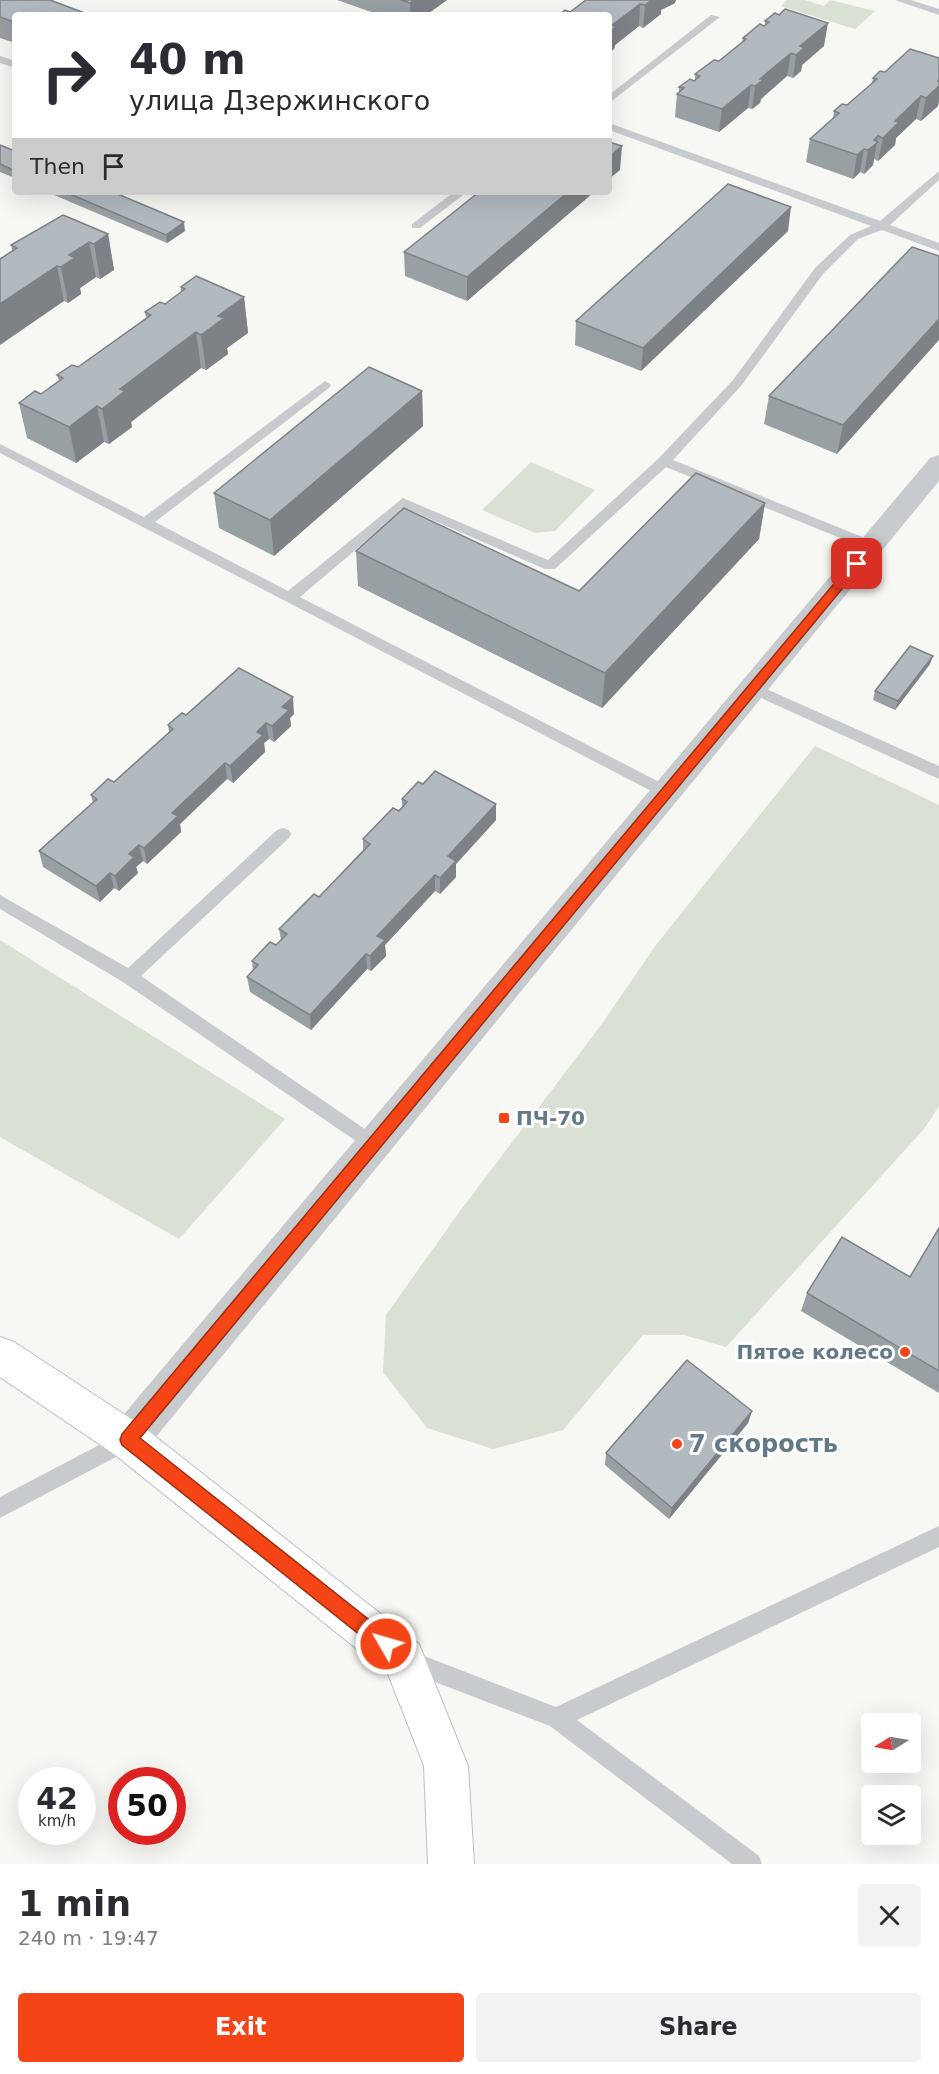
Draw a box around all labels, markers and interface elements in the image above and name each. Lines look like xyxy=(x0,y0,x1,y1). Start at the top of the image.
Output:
text: 40 m xyxy=(129,35,246,84)
icon: right xyxy=(30,36,108,114)
text: улица Дзержинского xyxy=(129,85,430,116)
icon: arrive xyxy=(97,150,130,183)
text: Then xyxy=(30,154,85,179)
pin xyxy=(831,538,882,589)
icon: arrive xyxy=(840,547,873,580)
place label: ПЧ-70 xyxy=(516,1106,585,1130)
marker: ПЧ-70 xyxy=(497,1111,511,1125)
place label: Пятое колесо xyxy=(736,1340,893,1364)
marker: Пятое колесо xyxy=(898,1345,912,1359)
place label: 7 скорость xyxy=(689,1430,838,1458)
marker: 7 скорость xyxy=(670,1437,684,1451)
position arrow xyxy=(354,1612,418,1676)
north arrow xyxy=(861,1713,921,1773)
map controls xyxy=(861,1713,921,1845)
speed limit sign: 50 xyxy=(108,1767,186,1845)
text: 42 xyxy=(36,1781,78,1816)
button: layers xyxy=(861,1785,921,1845)
text: km/h xyxy=(38,1812,76,1830)
text: 1 min xyxy=(18,1883,131,1924)
button: close xyxy=(858,1884,921,1947)
text: 240 m · 19:47 xyxy=(18,1926,159,1950)
button: Exit xyxy=(18,1993,464,2062)
button: Share xyxy=(476,1993,921,2062)

